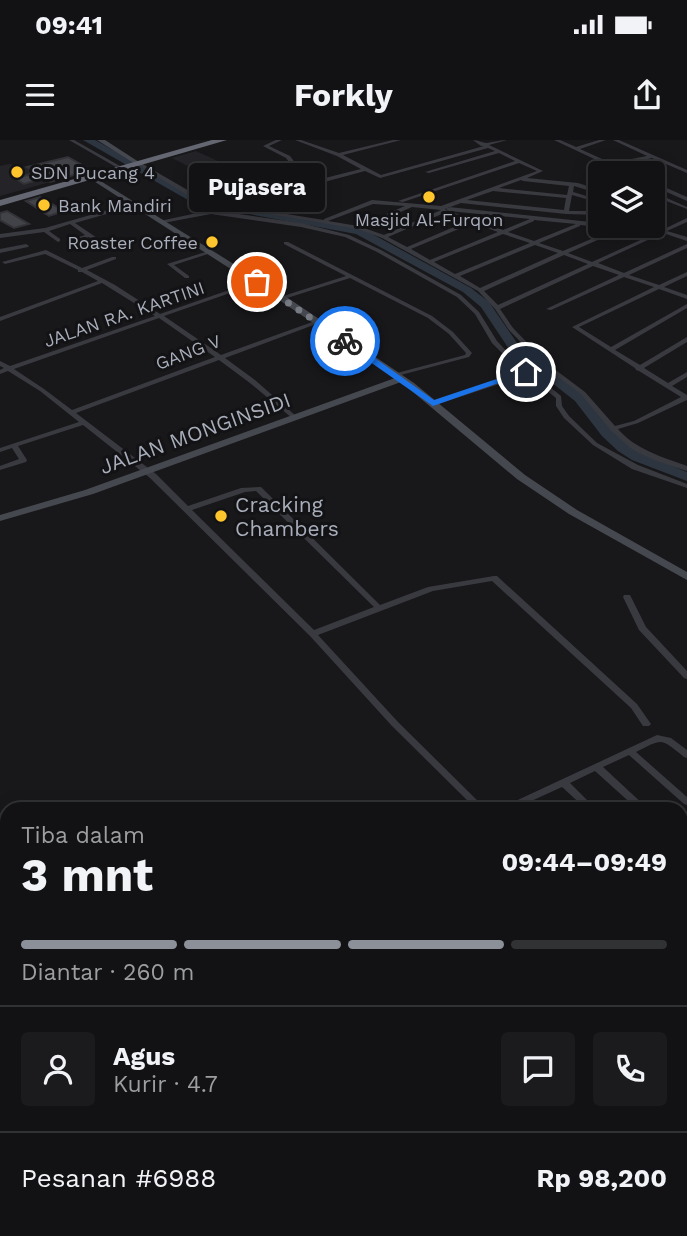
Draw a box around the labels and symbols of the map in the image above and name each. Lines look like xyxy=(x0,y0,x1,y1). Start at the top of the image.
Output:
place label: SDN Pucang 4 xyxy=(31,162,155,183)
callout: Pujasera xyxy=(189,163,325,212)
marker: SDN Pucang 4 xyxy=(9,164,25,180)
marker: Masjid Al-Furqon xyxy=(421,189,437,205)
place label: Bank Mandiri xyxy=(58,195,172,216)
marker: Bank Mandiri xyxy=(36,197,52,213)
place label: Masjid Al-Furqon xyxy=(355,209,503,230)
place label: Roaster Coffee xyxy=(67,232,198,253)
marker: Roaster Coffee xyxy=(204,234,220,250)
pin xyxy=(227,252,287,312)
street label: JALAN RA. KARTINI xyxy=(41,277,207,351)
courier xyxy=(310,306,380,376)
street label: GANG V xyxy=(152,330,224,374)
pin xyxy=(496,342,556,402)
street label: JALAN MONGINSIDI xyxy=(96,387,294,479)
place label: Cracking Chambers xyxy=(235,492,339,541)
marker: Cracking Chambers xyxy=(213,508,229,524)

